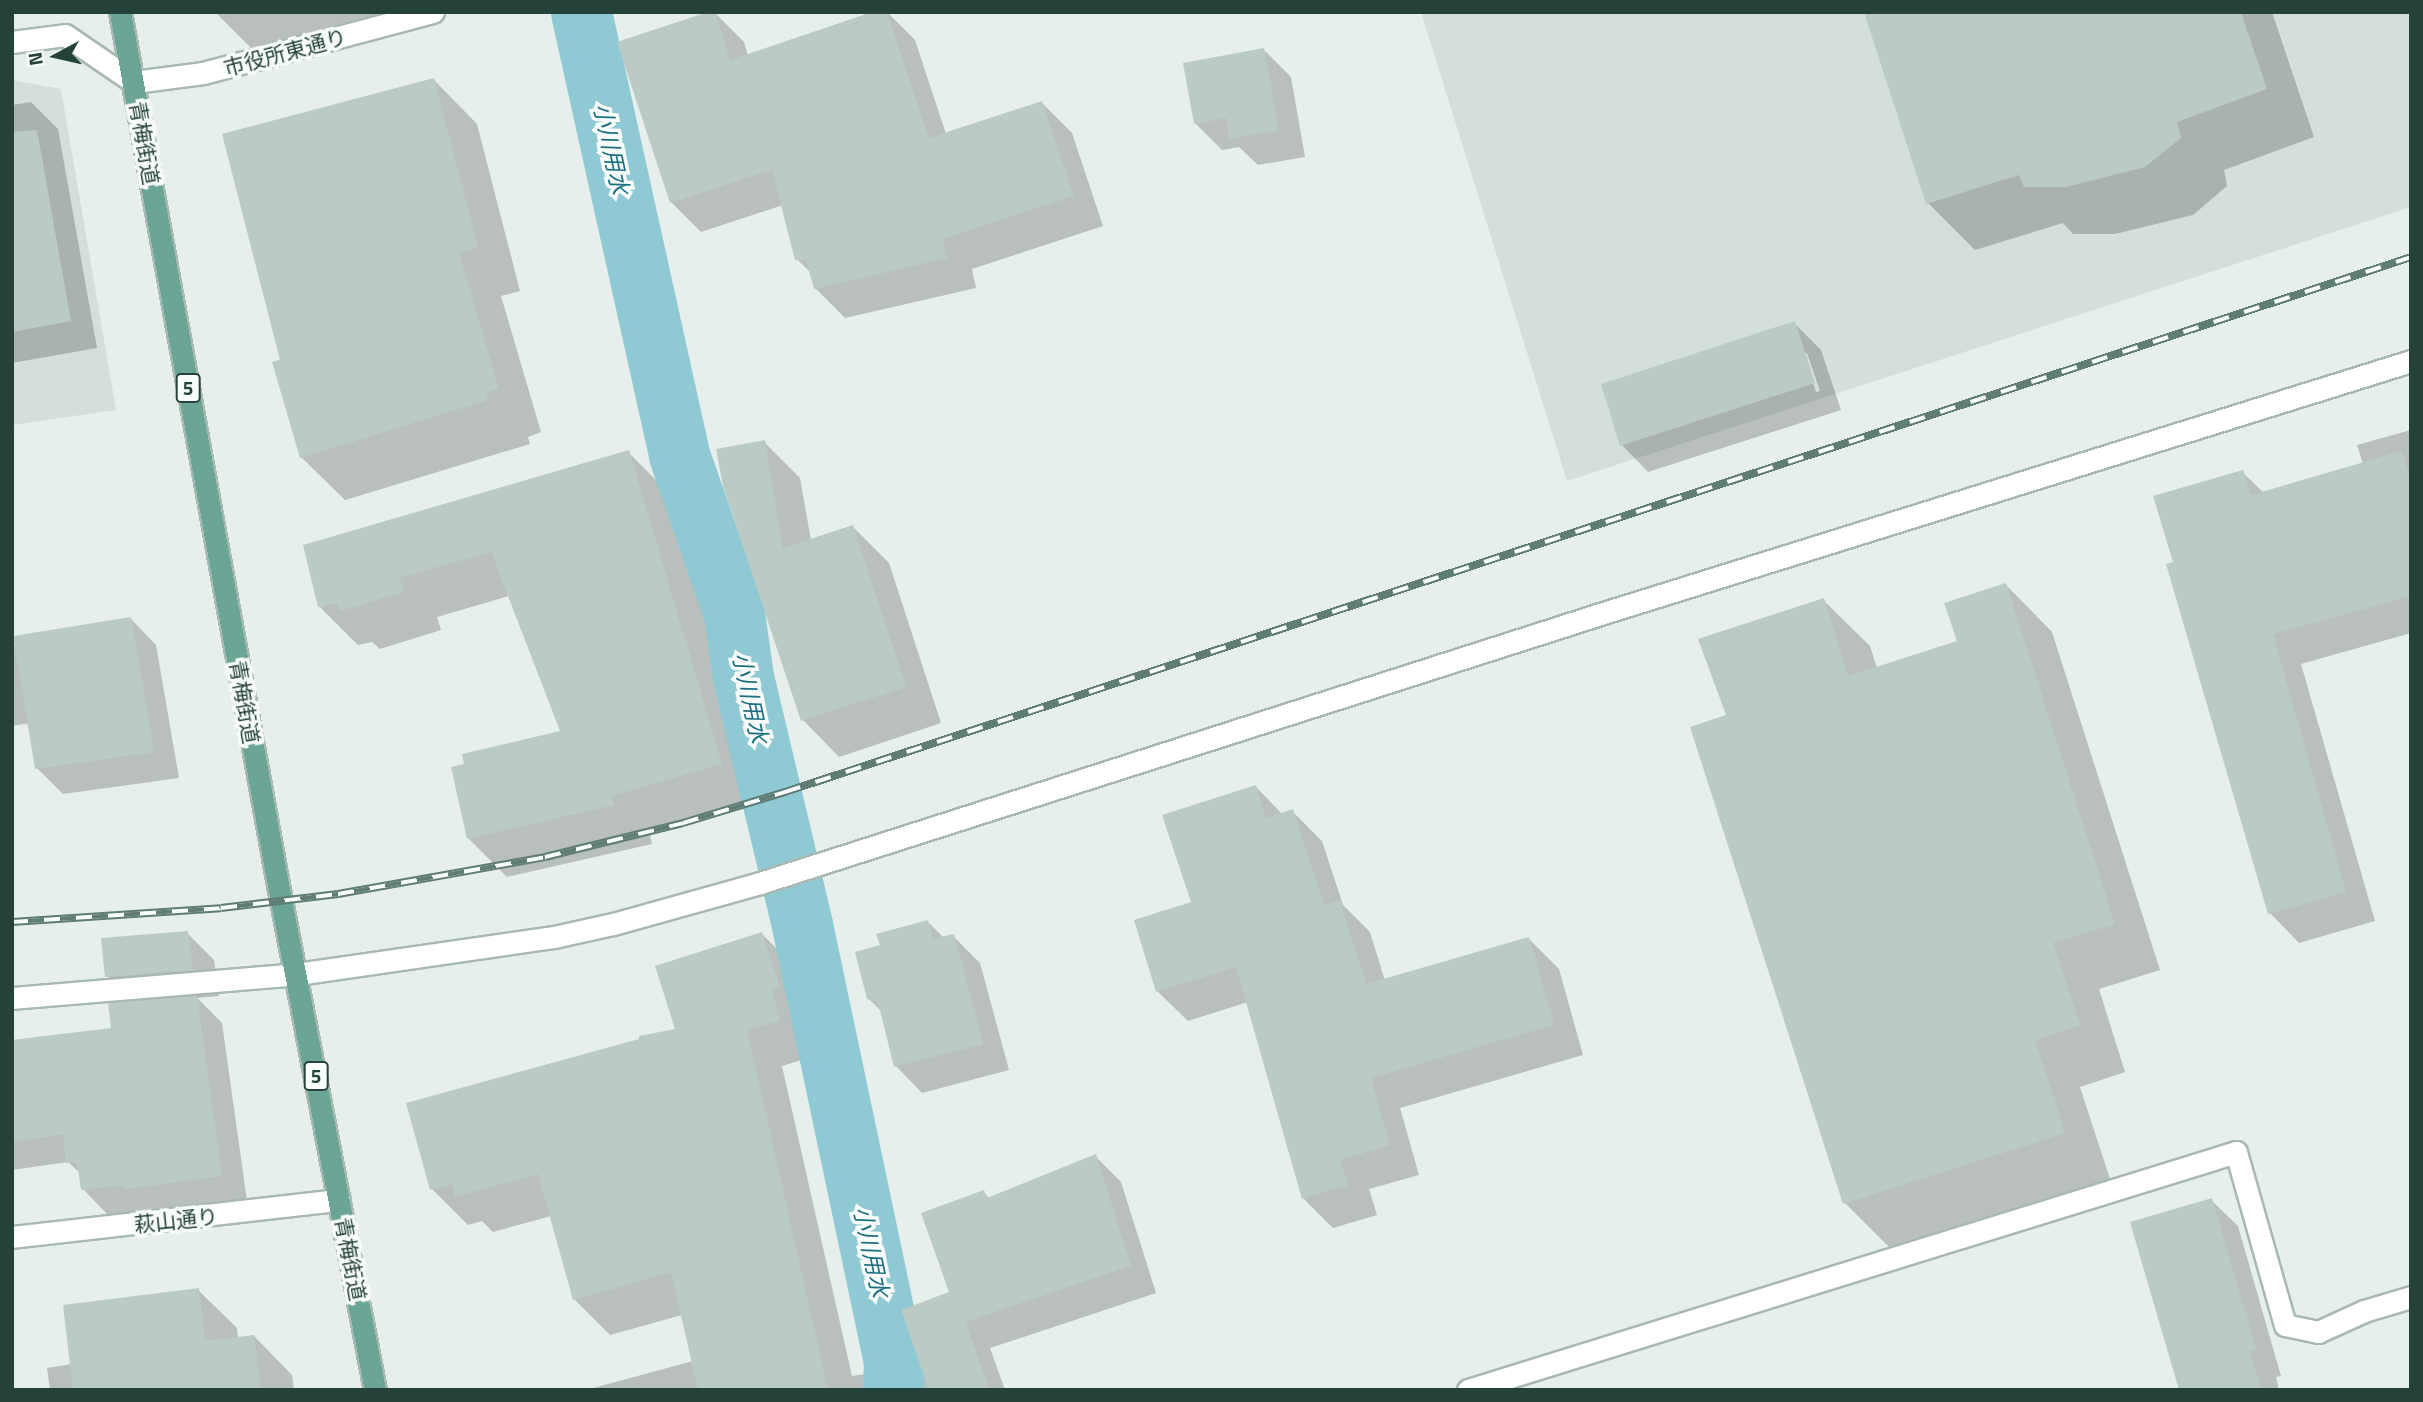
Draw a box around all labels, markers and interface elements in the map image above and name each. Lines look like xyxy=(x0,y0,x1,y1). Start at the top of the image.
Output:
north arrow xyxy=(21,21,91,91)
street label: 市役所東通り xyxy=(221,24,349,80)
text: N xyxy=(19,50,50,68)
street label: 青梅街道 xyxy=(125,99,165,187)
water label: 小川用水 xyxy=(588,101,634,197)
road number: 5 xyxy=(174,372,202,404)
water label: 小川用水 xyxy=(727,650,773,746)
street label: 青梅街道 xyxy=(225,658,265,746)
road number: 5 xyxy=(302,1060,330,1092)
street label: 萩山通り xyxy=(133,1203,219,1237)
water label: 小川用水 xyxy=(848,1204,894,1300)
street label: 青梅街道 xyxy=(331,1215,371,1303)

